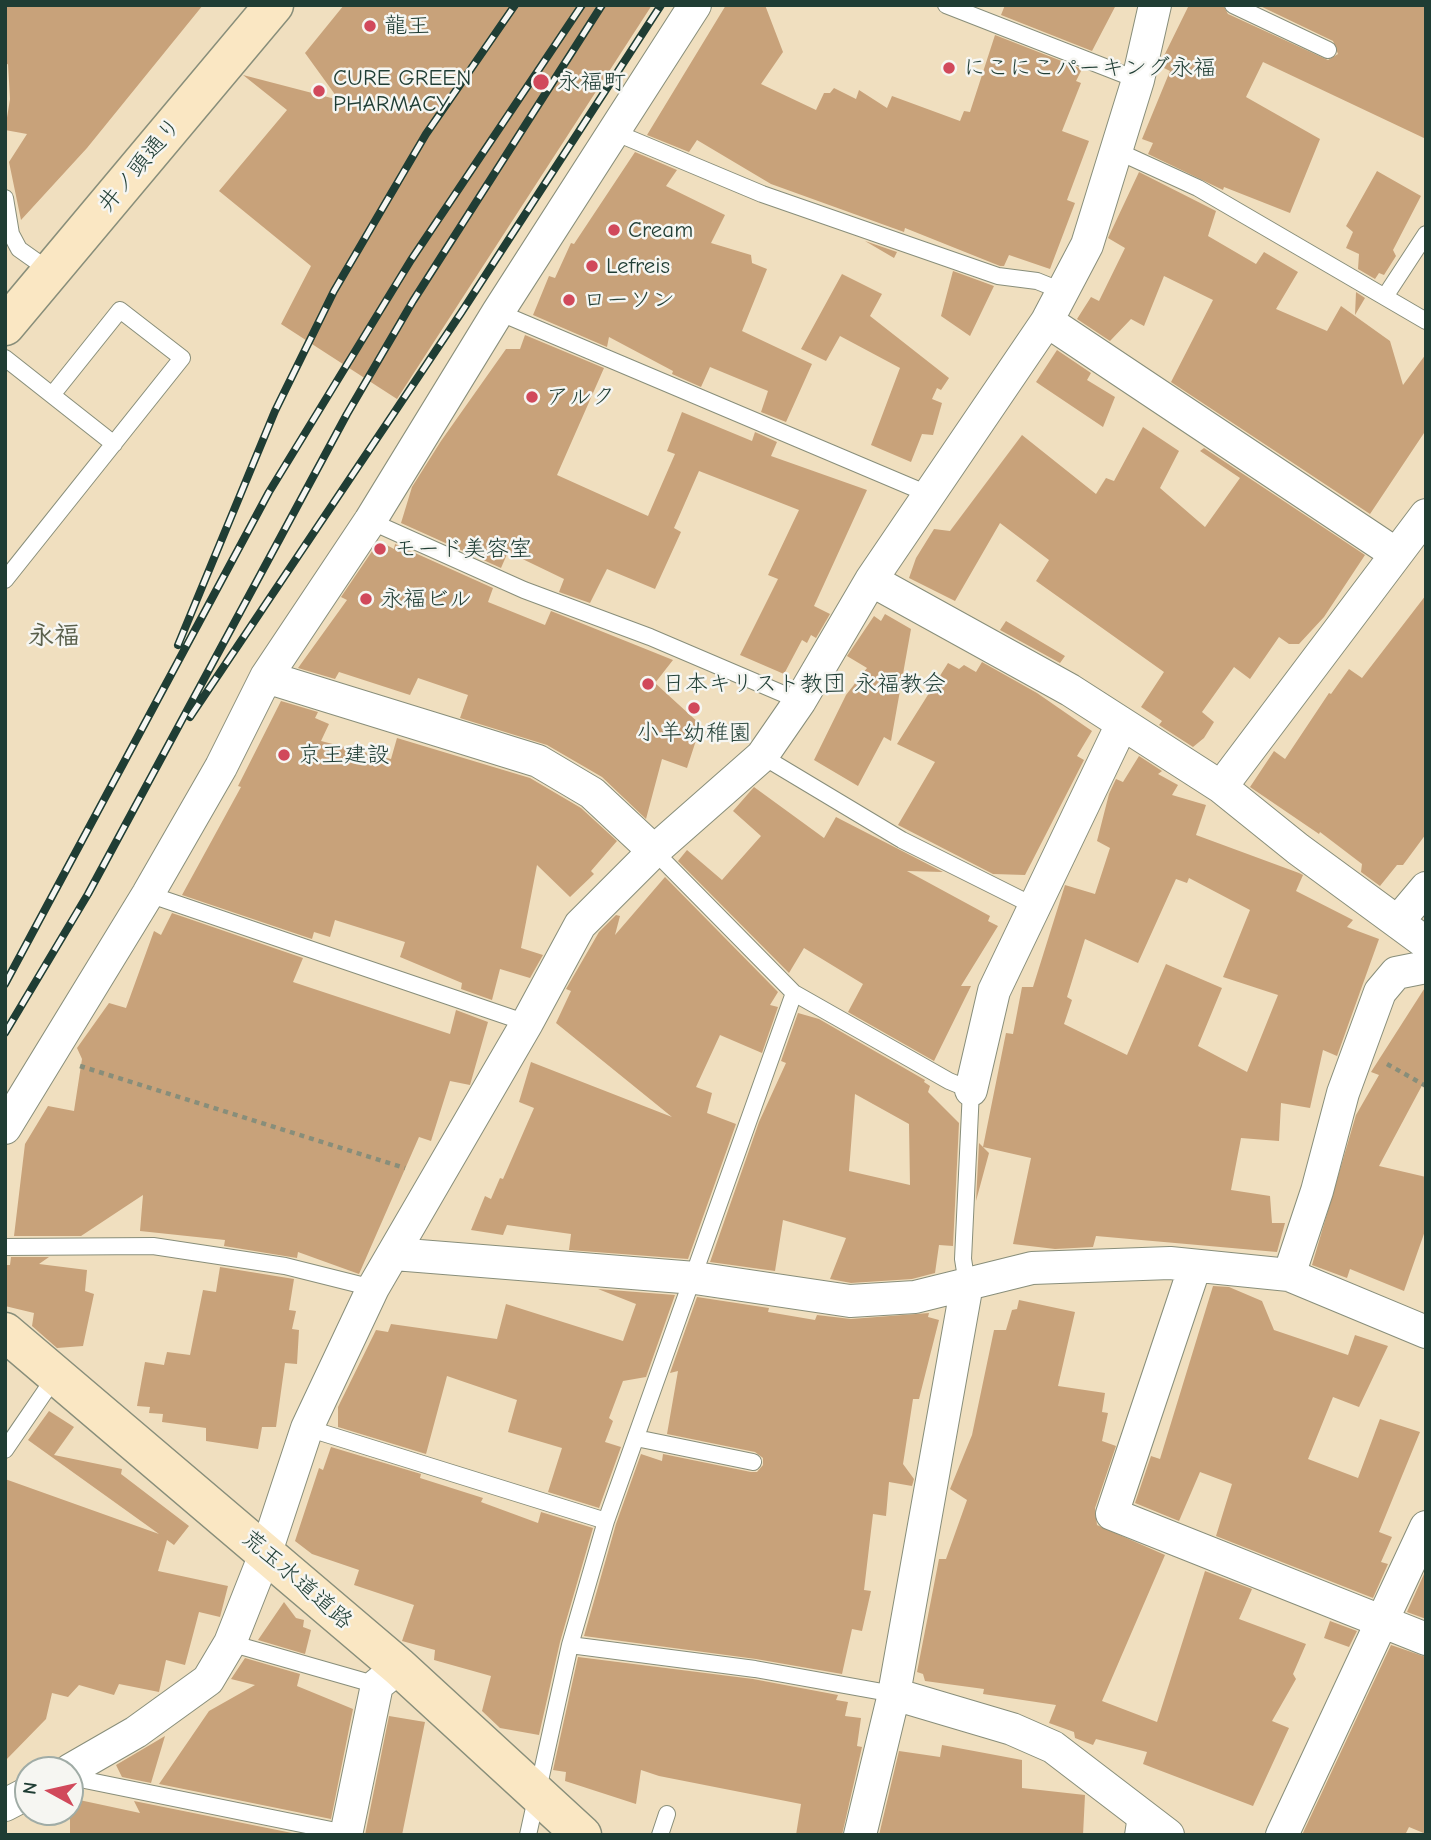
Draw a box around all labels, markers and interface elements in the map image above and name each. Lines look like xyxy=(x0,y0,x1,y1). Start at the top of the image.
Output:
place label: 龍王 xyxy=(384,12,430,40)
marker: 龍王 xyxy=(362,18,378,34)
place label: にこにこパーキング永福 xyxy=(963,54,1216,82)
marker: にこにこパーキング永福 xyxy=(941,60,957,76)
place label: CURE GREEN PHARMACY xyxy=(333,64,471,118)
place label: 永福町 xyxy=(557,68,626,96)
marker: 永福町 xyxy=(531,72,551,92)
marker: CURE GREEN PHARMACY xyxy=(311,83,327,99)
street label: 井ノ頭通り xyxy=(92,112,188,218)
place label: Cream xyxy=(628,216,693,244)
marker: Cream xyxy=(606,222,622,238)
place label: Lefreis xyxy=(606,252,670,280)
marker: Lefreis xyxy=(584,258,600,274)
place label: ローソン xyxy=(583,286,675,314)
marker: ローソン xyxy=(561,292,577,308)
place label: アルク xyxy=(546,383,615,411)
marker: アルク xyxy=(524,389,540,405)
place label: モード美容室 xyxy=(394,535,532,563)
marker: モード美容室 xyxy=(372,541,388,557)
place label: 永福ビル xyxy=(380,585,472,613)
marker: 永福ビル xyxy=(358,591,374,607)
district label: 永福 xyxy=(28,621,80,653)
place label: 日本キリスト教団 永福教会 xyxy=(662,670,946,698)
marker: 日本キリスト教団 永福教会 xyxy=(640,676,656,692)
marker: 小羊幼稚園 xyxy=(686,700,702,716)
place label: 小羊幼稚園 xyxy=(637,719,751,747)
place label: 京王建設 xyxy=(298,741,390,769)
marker: 京王建設 xyxy=(276,747,292,763)
street label: 荒玉水道道路 xyxy=(236,1524,358,1636)
north arrow xyxy=(14,1756,84,1826)
text: N xyxy=(18,1781,42,1796)

